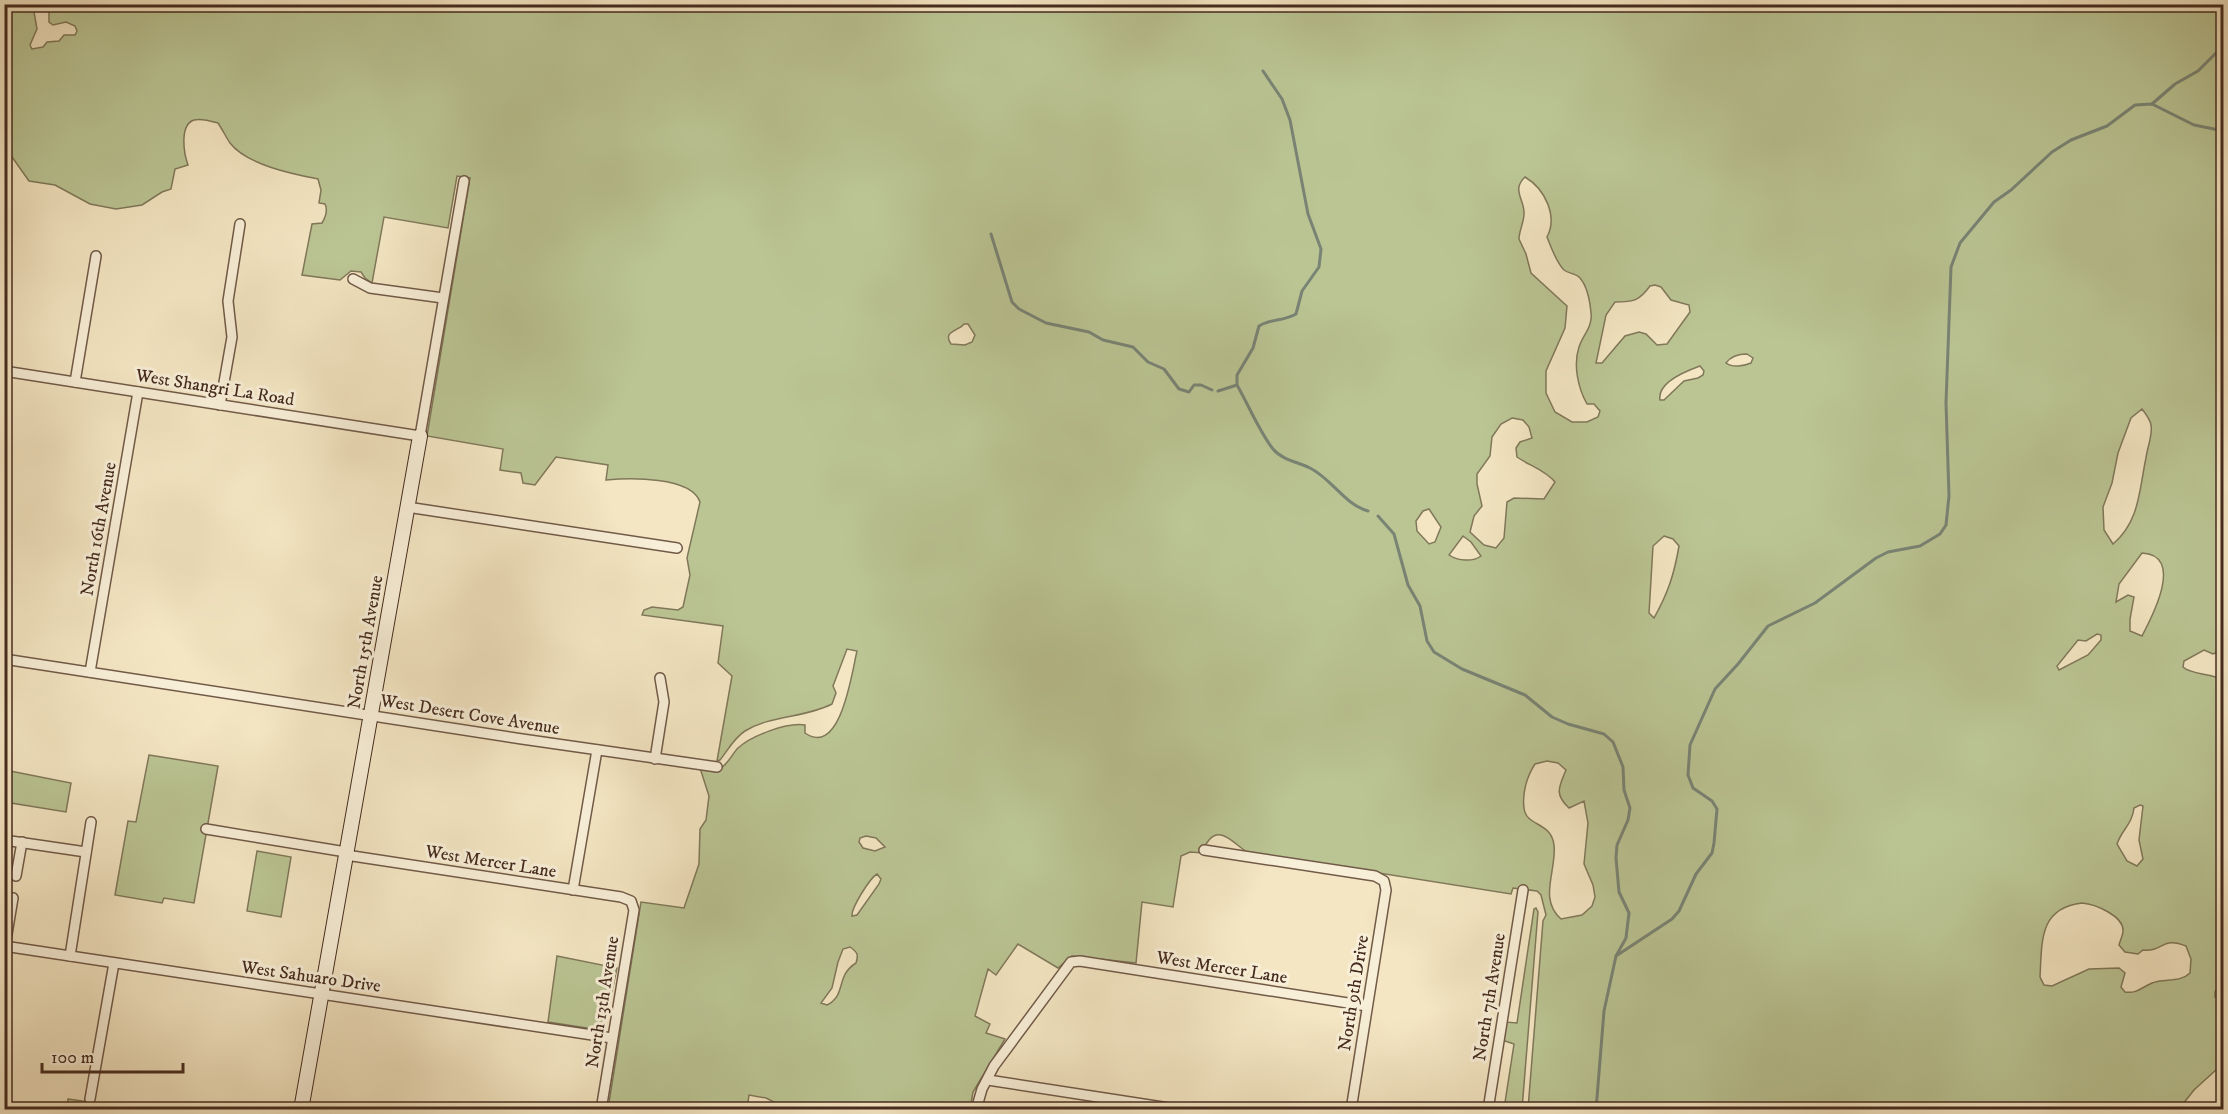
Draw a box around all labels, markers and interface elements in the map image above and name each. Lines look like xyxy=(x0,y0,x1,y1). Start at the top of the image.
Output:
street label: West Shangri La Road xyxy=(133,364,296,411)
street label: North 16th Avenue xyxy=(76,460,122,598)
street label: North 15th Avenue xyxy=(343,574,389,711)
street label: West Desert Cove Avenue xyxy=(378,690,561,740)
street label: West Mercer Lane xyxy=(423,841,558,883)
street label: North 7th Avenue xyxy=(1469,932,1511,1063)
street label: North 9th Drive xyxy=(1334,934,1374,1053)
street label: North 13th Avenue xyxy=(582,935,624,1070)
street label: West Mercer Lane xyxy=(1154,947,1289,989)
street label: West Sahuaro Drive xyxy=(239,956,382,998)
scale bar xyxy=(42,1036,183,1074)
text: 100 m xyxy=(51,1047,94,1069)

